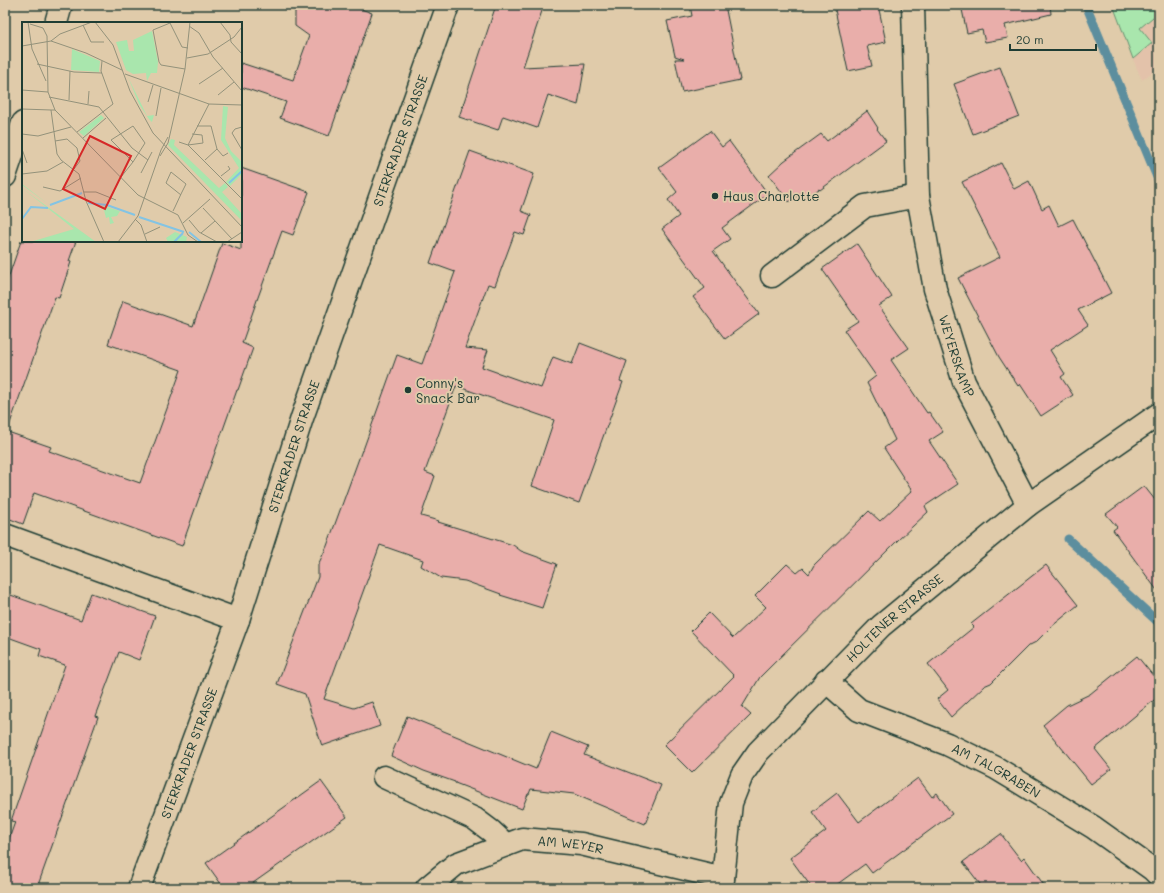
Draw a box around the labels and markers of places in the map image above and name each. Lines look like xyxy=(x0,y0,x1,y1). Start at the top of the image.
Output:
place label: Haus Charlotte xyxy=(723,187,820,204)
marker: Haus Charlotte xyxy=(710,191,720,201)
place label: Conny's Snack Bar xyxy=(416,374,480,406)
marker: Conny's Snack Bar xyxy=(403,385,413,395)

